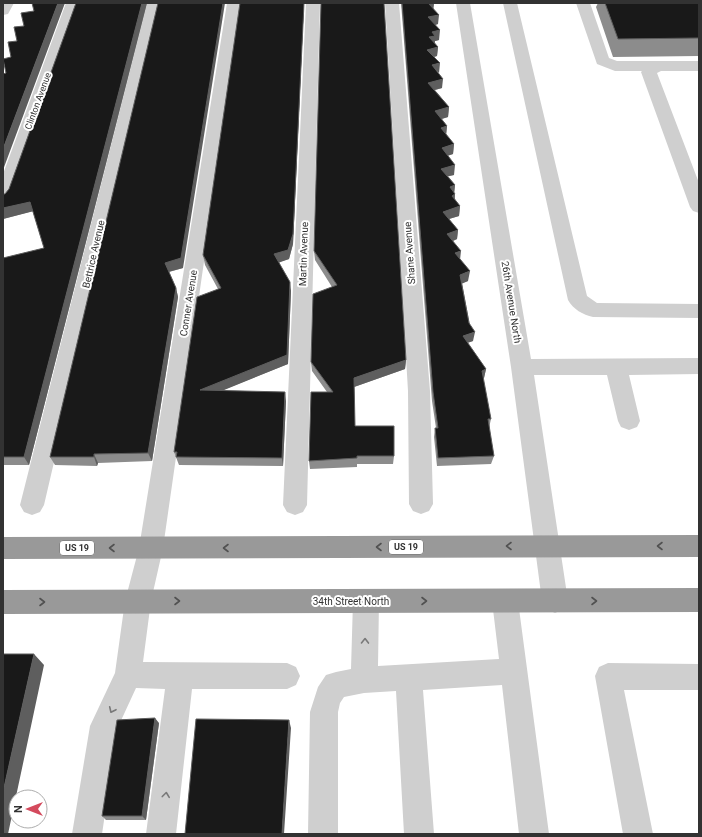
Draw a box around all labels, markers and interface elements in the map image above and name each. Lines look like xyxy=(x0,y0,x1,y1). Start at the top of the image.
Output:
street label: Clinton Avenue xyxy=(23,71,53,131)
street label: Bettrice Avenue xyxy=(80,219,107,289)
street label: Shane Avenue xyxy=(402,221,417,285)
street label: Martin Avenue xyxy=(297,222,310,286)
street label: 26th Avenue North xyxy=(500,260,523,344)
street label: Conner Avenue xyxy=(178,269,199,337)
road number: US 19 xyxy=(389,540,423,554)
road number: US 19 xyxy=(60,541,94,555)
one-way arrow xyxy=(506,542,512,550)
one-way arrow xyxy=(657,542,663,550)
one-way arrow xyxy=(376,543,382,551)
one-way arrow xyxy=(109,544,115,552)
one-way arrow xyxy=(223,544,229,552)
street label: 34th Street North xyxy=(313,596,389,607)
one-way arrow xyxy=(174,597,180,605)
one-way arrow xyxy=(421,597,427,605)
one-way arrow xyxy=(591,597,597,605)
one-way arrow xyxy=(39,598,45,606)
one-way arrow xyxy=(360,638,369,644)
one-way arrow xyxy=(109,706,117,713)
north arrow xyxy=(8,789,48,829)
one-way arrow xyxy=(161,792,170,798)
text: N xyxy=(12,805,25,813)

